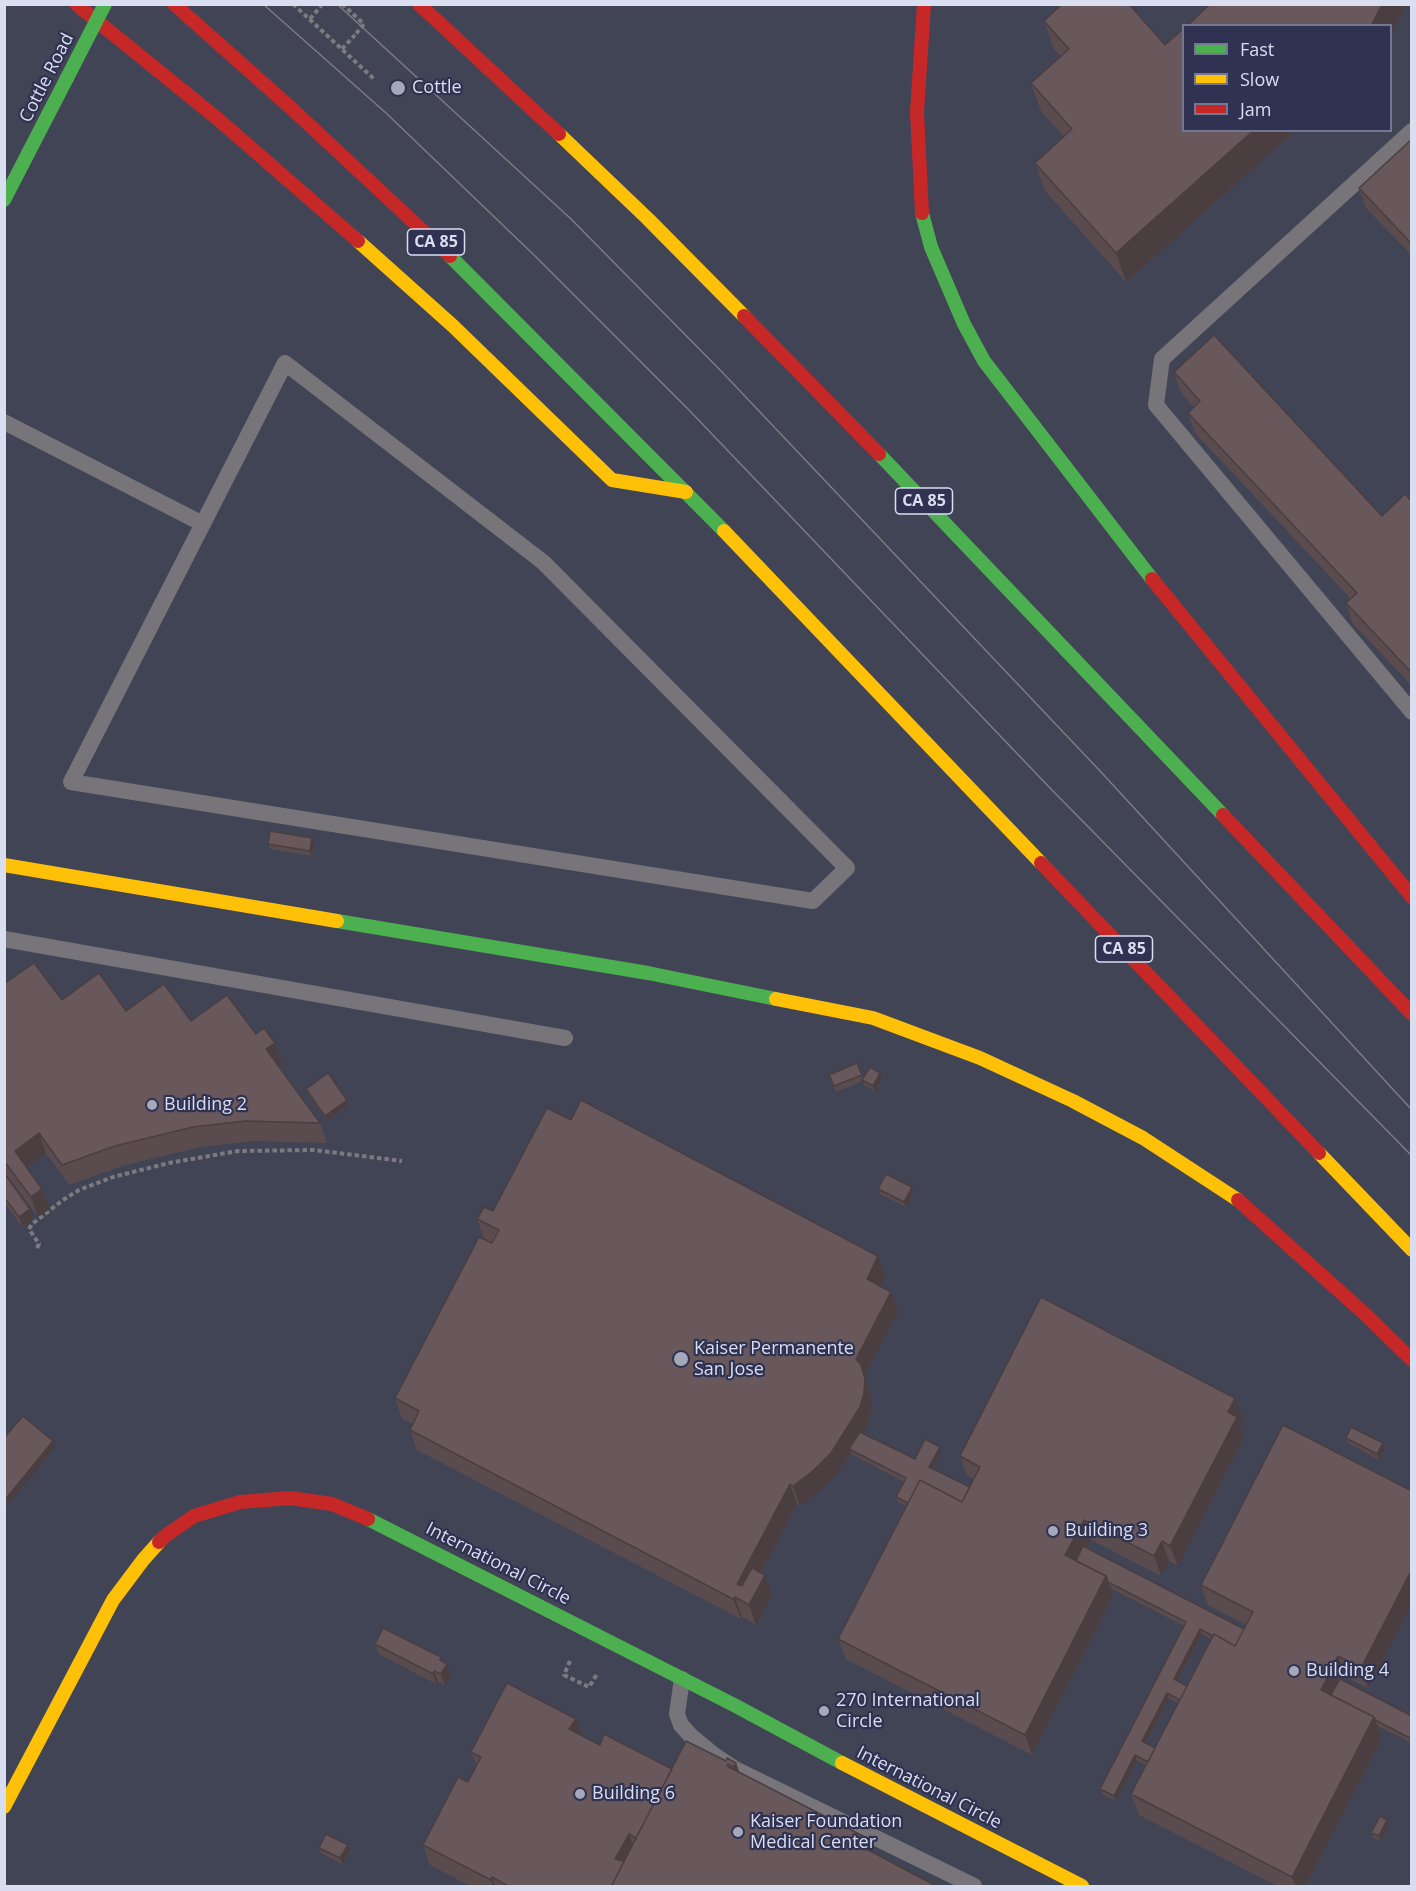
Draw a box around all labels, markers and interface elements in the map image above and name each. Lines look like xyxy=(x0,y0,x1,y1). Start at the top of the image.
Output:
legend xyxy=(1182,24,1392,132)
street label: Cottle Road xyxy=(15,30,79,126)
text: Fast xyxy=(1240,37,1274,61)
text: Slow xyxy=(1240,67,1279,91)
place label: Cottle xyxy=(412,77,462,99)
marker: Cottle xyxy=(389,79,407,97)
text: Jam xyxy=(1240,97,1272,121)
road number: CA 85 xyxy=(408,229,464,255)
road number: CA 85 xyxy=(896,488,952,514)
road number: CA 85 xyxy=(1096,936,1152,962)
place label: Building 2 xyxy=(164,1094,247,1116)
marker: Building 2 xyxy=(145,1098,159,1112)
place label: Kaiser Permanente San Jose xyxy=(694,1338,854,1380)
marker: Kaiser Permanente San Jose xyxy=(672,1350,690,1368)
street label: International Circle xyxy=(422,1518,574,1610)
place label: Building 3 xyxy=(1065,1520,1148,1542)
marker: Building 3 xyxy=(1046,1524,1060,1538)
place label: Building 4 xyxy=(1306,1660,1389,1682)
marker: Building 4 xyxy=(1287,1664,1301,1678)
place label: 270 International Circle xyxy=(836,1690,980,1732)
marker: 270 International Circle xyxy=(817,1704,831,1718)
street label: International Circle xyxy=(853,1742,1005,1834)
place label: Building 6 xyxy=(592,1783,675,1805)
marker: Building 6 xyxy=(573,1787,587,1801)
place label: Kaiser Foundation Medical Center xyxy=(750,1811,902,1854)
marker: Kaiser Foundation Medical Center xyxy=(731,1825,745,1839)

